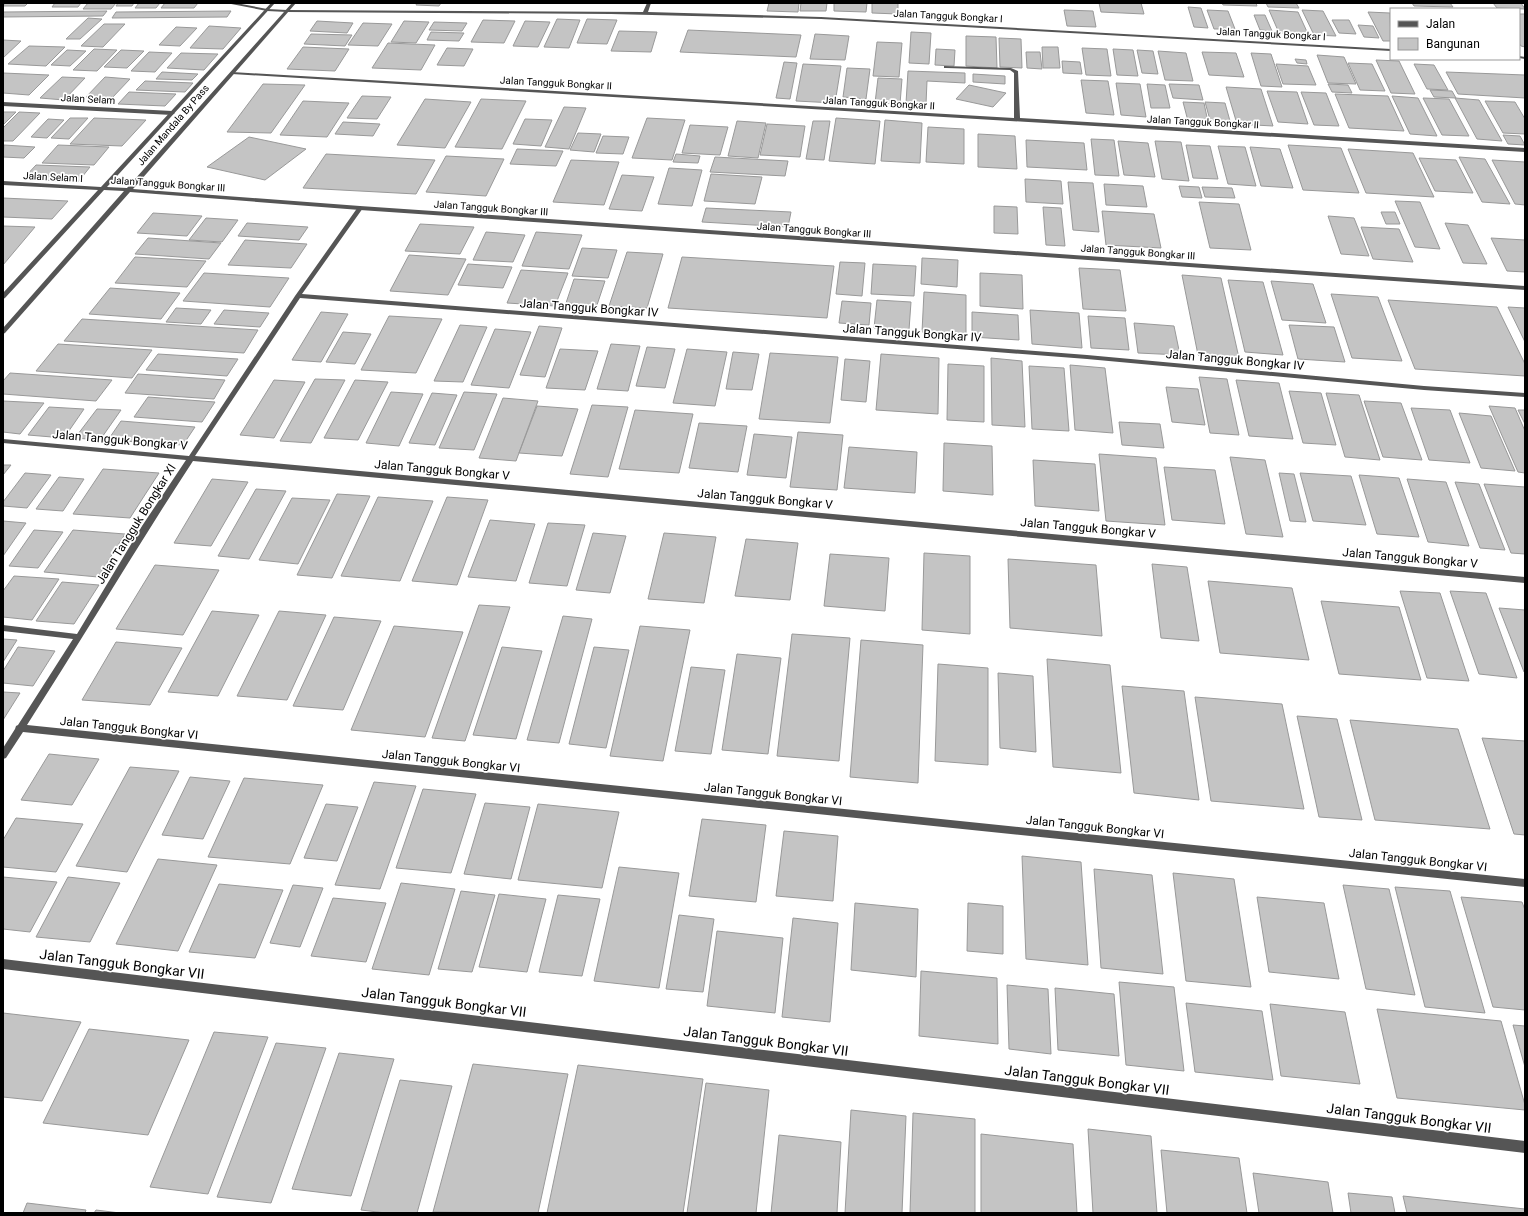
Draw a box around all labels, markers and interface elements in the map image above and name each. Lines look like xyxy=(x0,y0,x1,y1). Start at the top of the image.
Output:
street label: Jalan Tangguk Bongkar I xyxy=(893,8,1003,24)
legend xyxy=(1390,8,1520,60)
text: Jalan xyxy=(1426,17,1455,31)
street label: Jalan Tangguk Bongkar I xyxy=(1216,26,1326,42)
text: Bangunan xyxy=(1426,37,1480,51)
street label: Jalan Tangguk Bongkar II xyxy=(500,75,612,91)
street label: Jalan Mandala By Pass xyxy=(135,82,211,168)
street label: Jalan Selam xyxy=(60,92,116,106)
street label: Jalan Tangguk Bongkar II xyxy=(823,95,935,111)
street label: Jalan Tangguk Bongkar II xyxy=(1147,114,1259,130)
street label: Jalan Selam I xyxy=(23,170,83,184)
street label: Jalan Tangguk Bongkar III xyxy=(110,175,226,193)
street label: Jalan Tangguk Bongkar III xyxy=(433,199,549,217)
street label: Jalan Tangguk Bongkar III xyxy=(756,221,872,239)
street label: Jalan Tangguk Bongkar III xyxy=(1080,243,1196,261)
street label: Jalan Tangguk Bongkar IV xyxy=(519,296,659,320)
street label: Jalan Tangguk Bongkar IV xyxy=(842,321,982,345)
street label: Jalan Tangguk Bongkar IV xyxy=(1165,347,1305,373)
street label: Jalan Tangguk Bongkar V xyxy=(52,427,189,453)
street label: Jalan Tangguk Bongkar V xyxy=(374,457,511,483)
street label: Jalan Tangguk Bongkar XI xyxy=(93,461,179,587)
street label: Jalan Tangguk Bongkar V xyxy=(697,486,834,512)
street label: Jalan Tangguk Bongkar V xyxy=(1020,515,1157,541)
street label: Jalan Tangguk Bongkar V xyxy=(1342,545,1479,571)
street label: Jalan Tangguk Bongkar VI xyxy=(59,714,199,742)
street label: Jalan Tangguk Bongkar VI xyxy=(381,747,521,775)
street label: Jalan Tangguk Bongkar VI xyxy=(703,780,843,808)
street label: Jalan Tangguk Bongkar VI xyxy=(1025,813,1165,841)
street label: Jalan Tangguk Bongkar VI xyxy=(1348,846,1488,874)
street label: Jalan Tangguk Bongkar VII xyxy=(39,946,205,982)
street label: Jalan Tangguk Bongkar VII xyxy=(361,984,527,1020)
street label: Jalan Tangguk Bongkar VII xyxy=(683,1023,849,1059)
street label: Jalan Tangguk Bongkar VII xyxy=(1004,1062,1170,1098)
street label: Jalan Tangguk Bongkar VII xyxy=(1326,1100,1492,1136)

